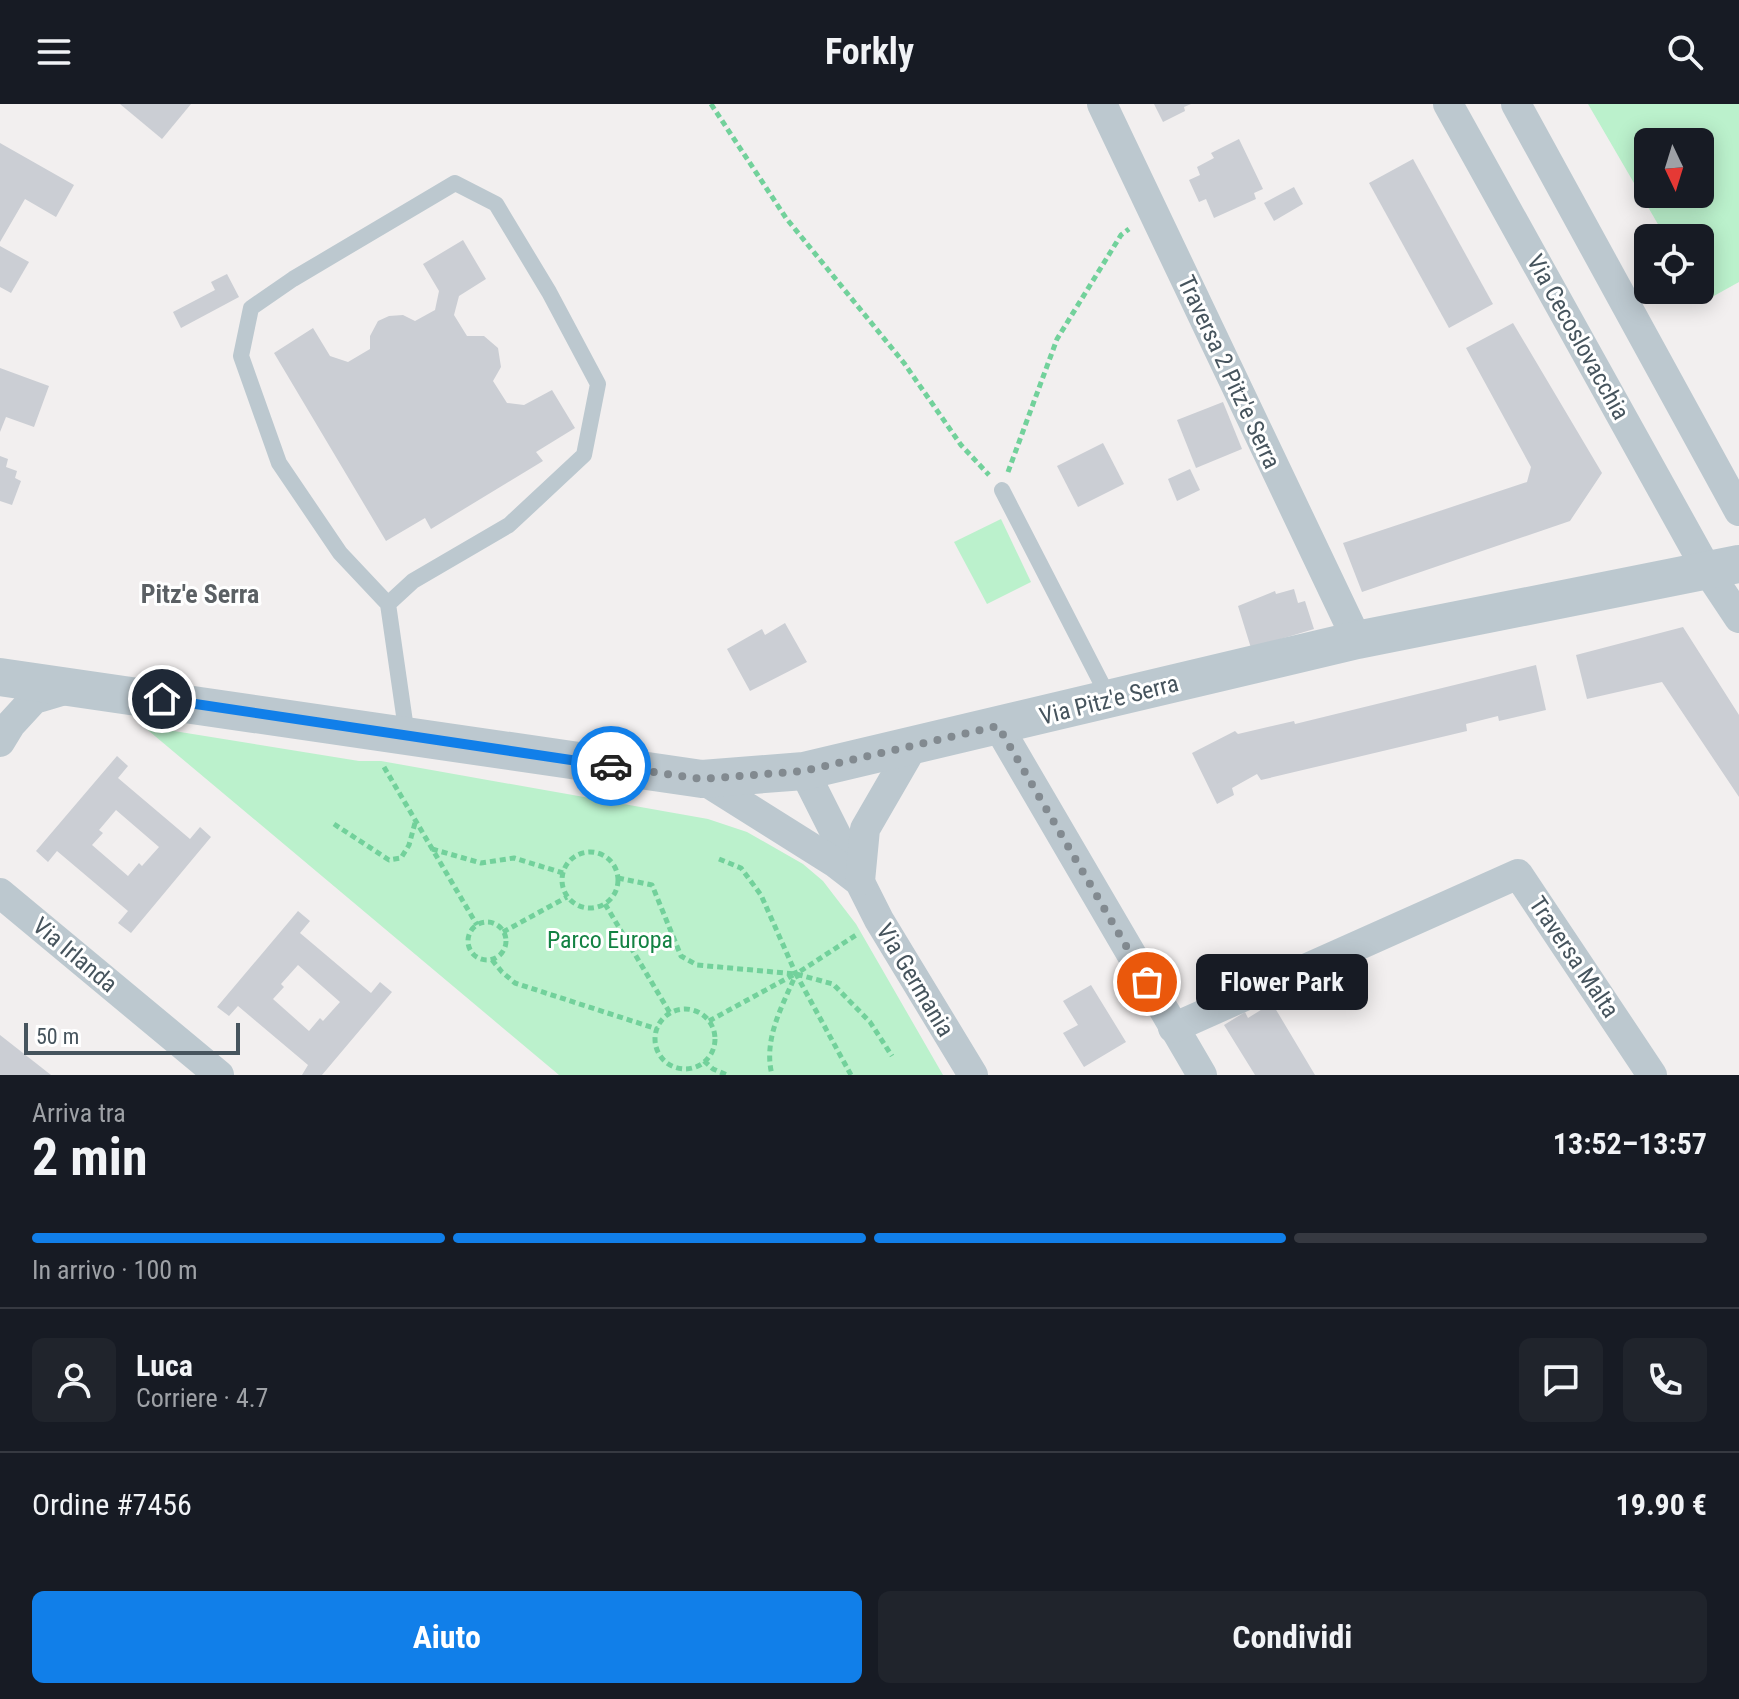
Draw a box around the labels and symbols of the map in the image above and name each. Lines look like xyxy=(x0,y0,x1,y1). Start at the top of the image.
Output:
north arrow xyxy=(1634,128,1714,208)
street label: Via Cecoslovacchia xyxy=(1521,249,1635,425)
street label: Traversa 2 Pitz'e Serra xyxy=(1172,271,1286,473)
district label: Pitz'e Serra xyxy=(141,579,259,609)
pin xyxy=(128,665,196,733)
street label: Via Pitz'e Serra xyxy=(1037,669,1181,731)
courier xyxy=(571,726,651,806)
street label: Traversa Malta xyxy=(1523,891,1625,1023)
street label: Via Irlanda xyxy=(27,912,123,998)
street label: Via Germania xyxy=(870,918,960,1042)
park label: Parco Europa xyxy=(547,926,673,954)
pin xyxy=(1113,948,1181,1016)
callout: Flower Park xyxy=(1195,954,1367,1010)
scale bar xyxy=(24,1019,240,1055)

